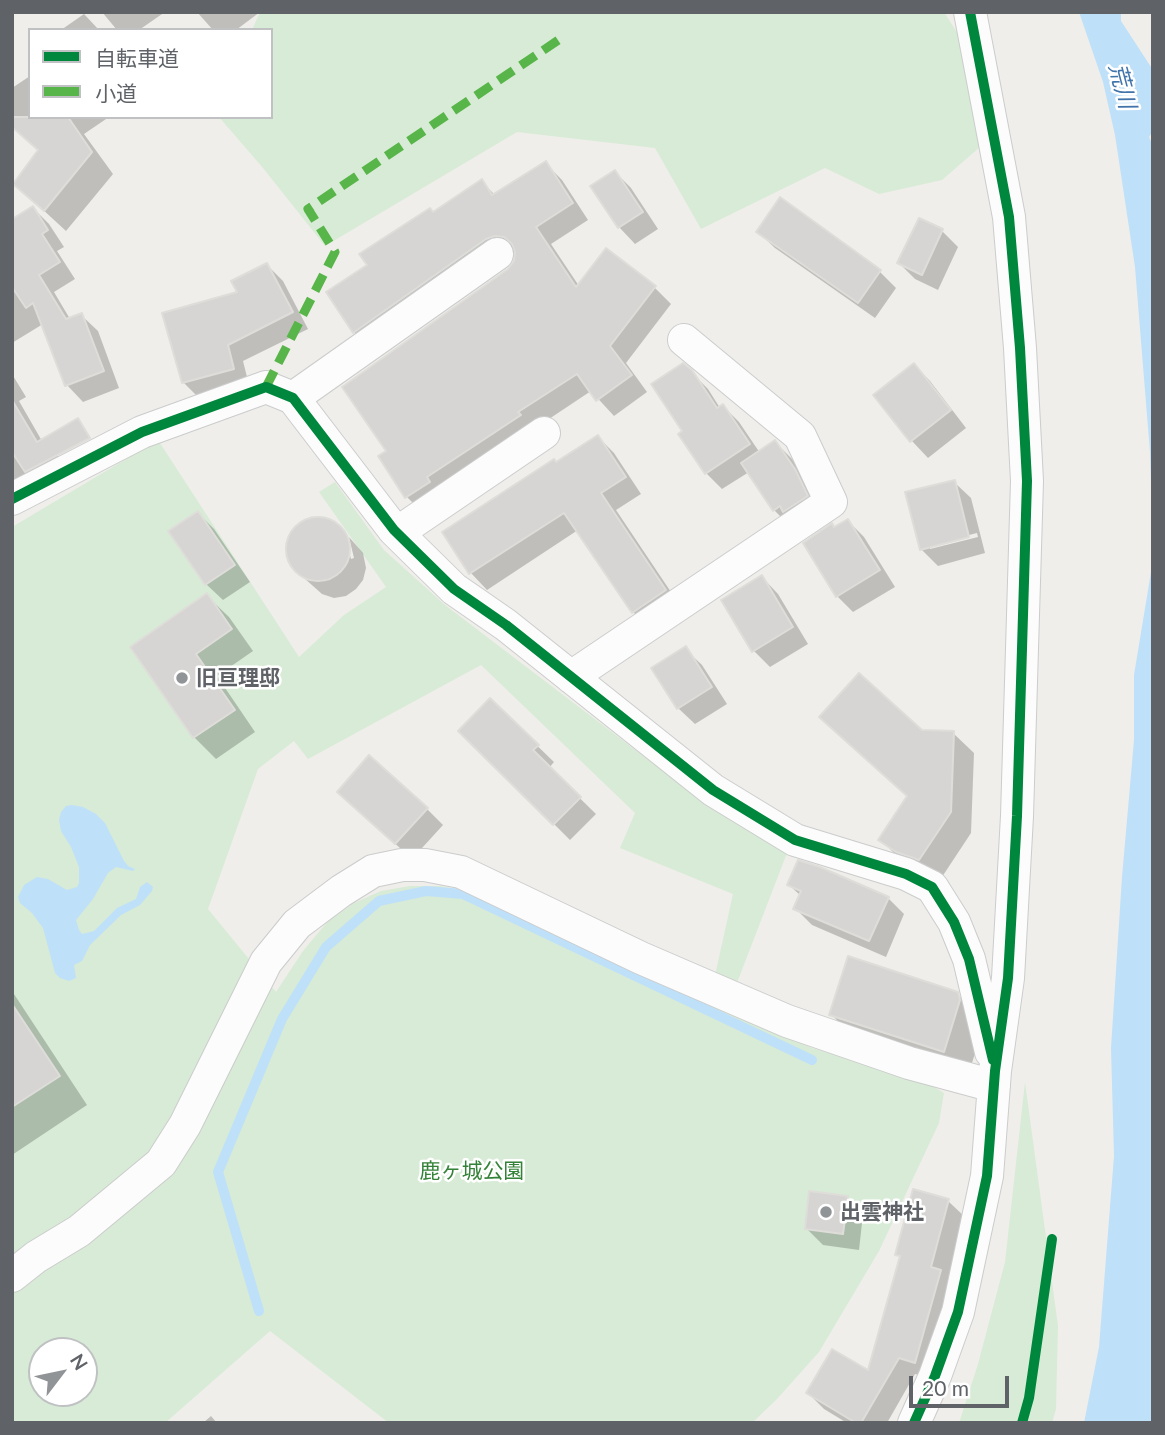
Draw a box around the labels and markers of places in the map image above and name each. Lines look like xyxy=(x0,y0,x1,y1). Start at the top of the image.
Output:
place label: 旧亘理邸 xyxy=(196,665,280,691)
marker: 旧亘理邸 xyxy=(174,670,190,686)
place label: 出雲神社 xyxy=(840,1199,924,1225)
marker: 出雲神社 xyxy=(818,1204,834,1220)

